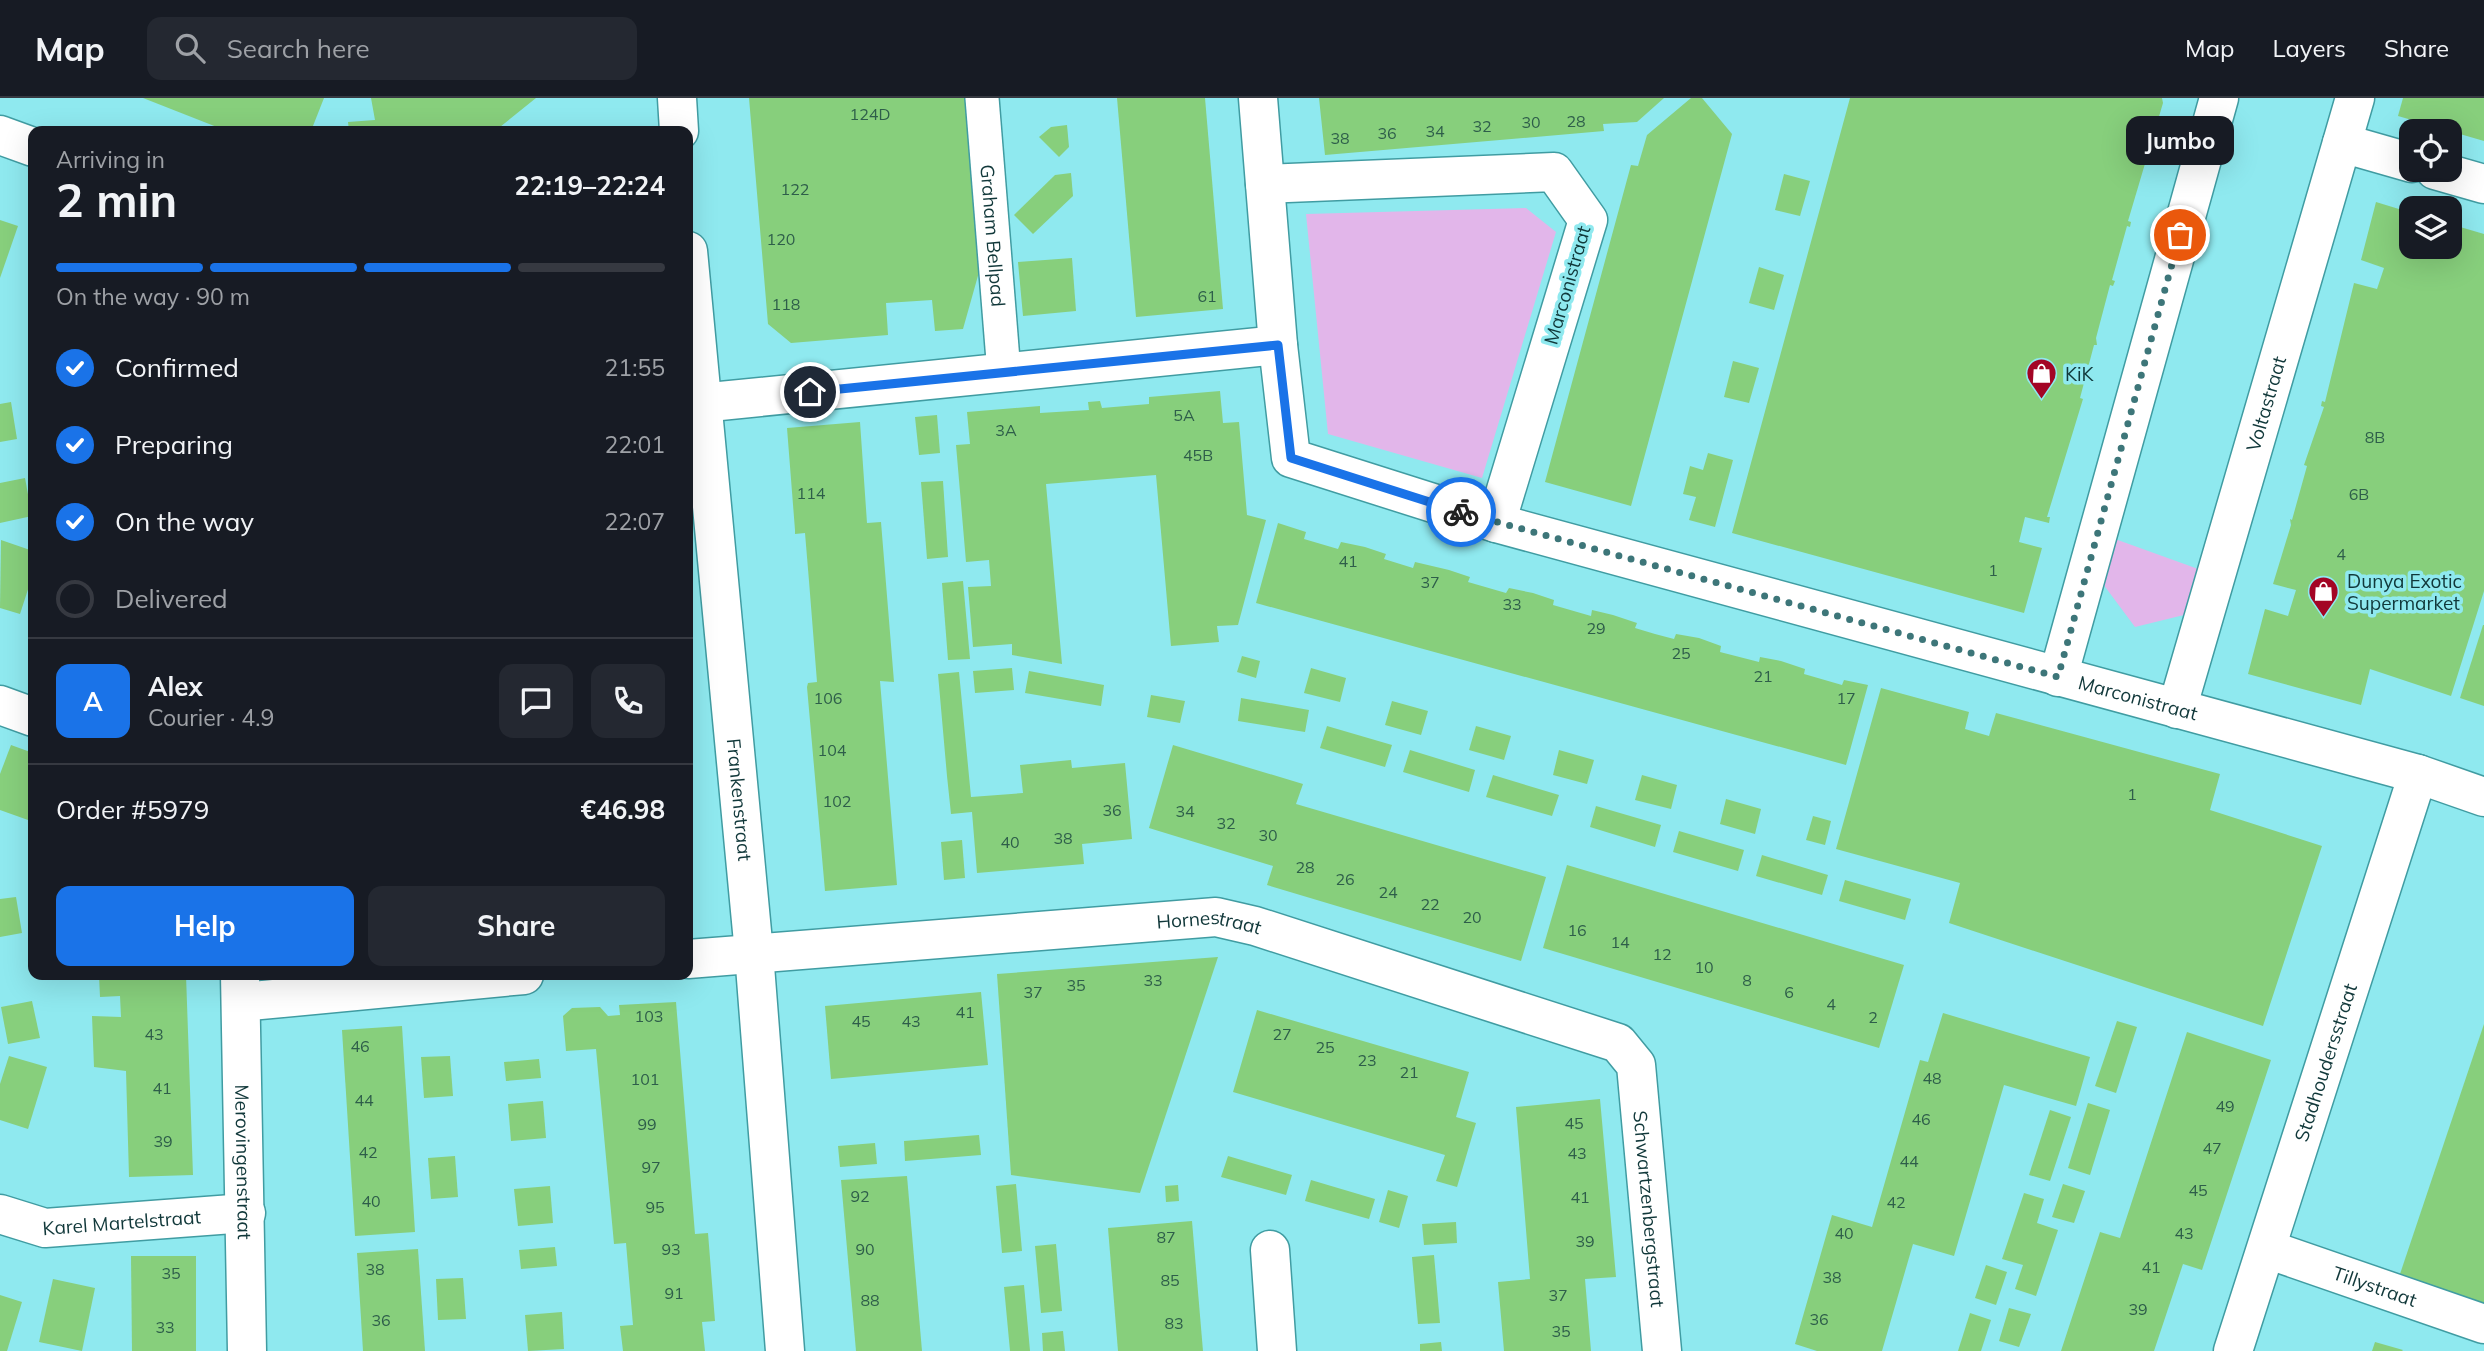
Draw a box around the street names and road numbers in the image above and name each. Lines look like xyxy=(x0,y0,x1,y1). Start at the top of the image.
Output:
street label: Graham Bellpad xyxy=(975,163,1011,308)
street label: Marconistraat xyxy=(1539,223,1596,347)
street label: Voltastraat xyxy=(2241,353,2291,454)
street label: Marconistraat xyxy=(2076,670,2201,726)
street label: Frankenstraat xyxy=(722,737,757,862)
street label: Hornestraat xyxy=(1156,905,1265,939)
street label: Stadhoudersstraat xyxy=(2289,980,2362,1144)
street label: Merovingenstraat xyxy=(230,1084,257,1240)
street label: Schwartzenbergstraat xyxy=(1628,1109,1670,1309)
street label: Karel Martelstraat xyxy=(42,1204,202,1240)
street label: Tillystraat xyxy=(2330,1261,2420,1312)

